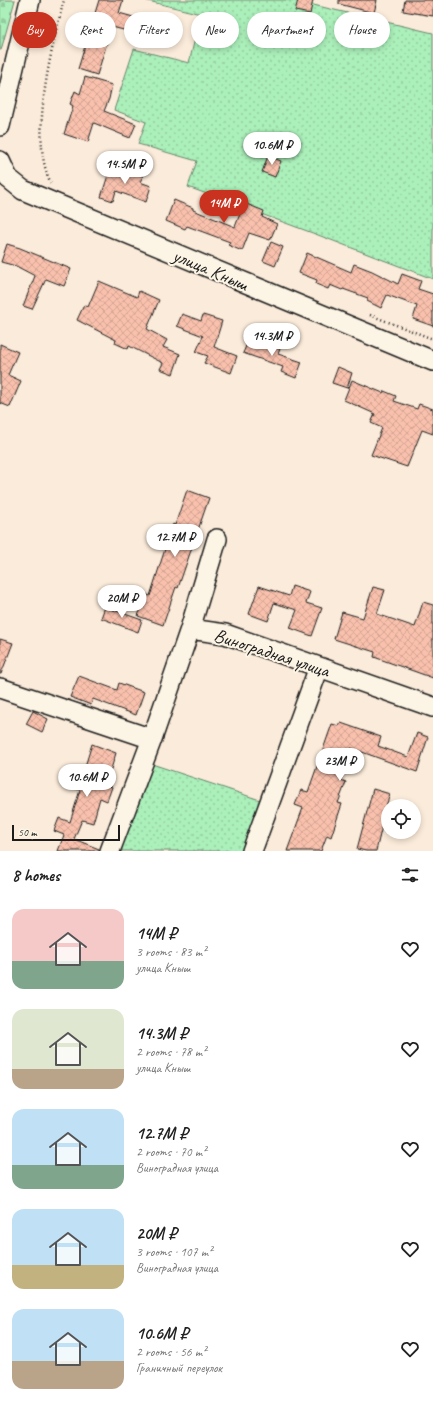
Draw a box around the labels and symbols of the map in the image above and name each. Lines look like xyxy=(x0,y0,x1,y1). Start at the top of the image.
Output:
pin: 10.6M ₽ xyxy=(235,132,309,166)
pin: 14.5M ₽ xyxy=(88,151,162,185)
pin: 14M ₽ xyxy=(196,190,252,224)
street label: улица Кныш xyxy=(168,243,253,297)
pin: 14.3M ₽ xyxy=(235,323,309,357)
pin: 12.7M ₽ xyxy=(138,524,212,558)
pin: 20M ₽ xyxy=(94,585,150,619)
street label: Виноградная улица xyxy=(211,623,334,683)
pin: 23M ₽ xyxy=(312,748,368,782)
pin: 10.6M ₽ xyxy=(50,764,124,798)
scale bar xyxy=(12,823,120,842)

